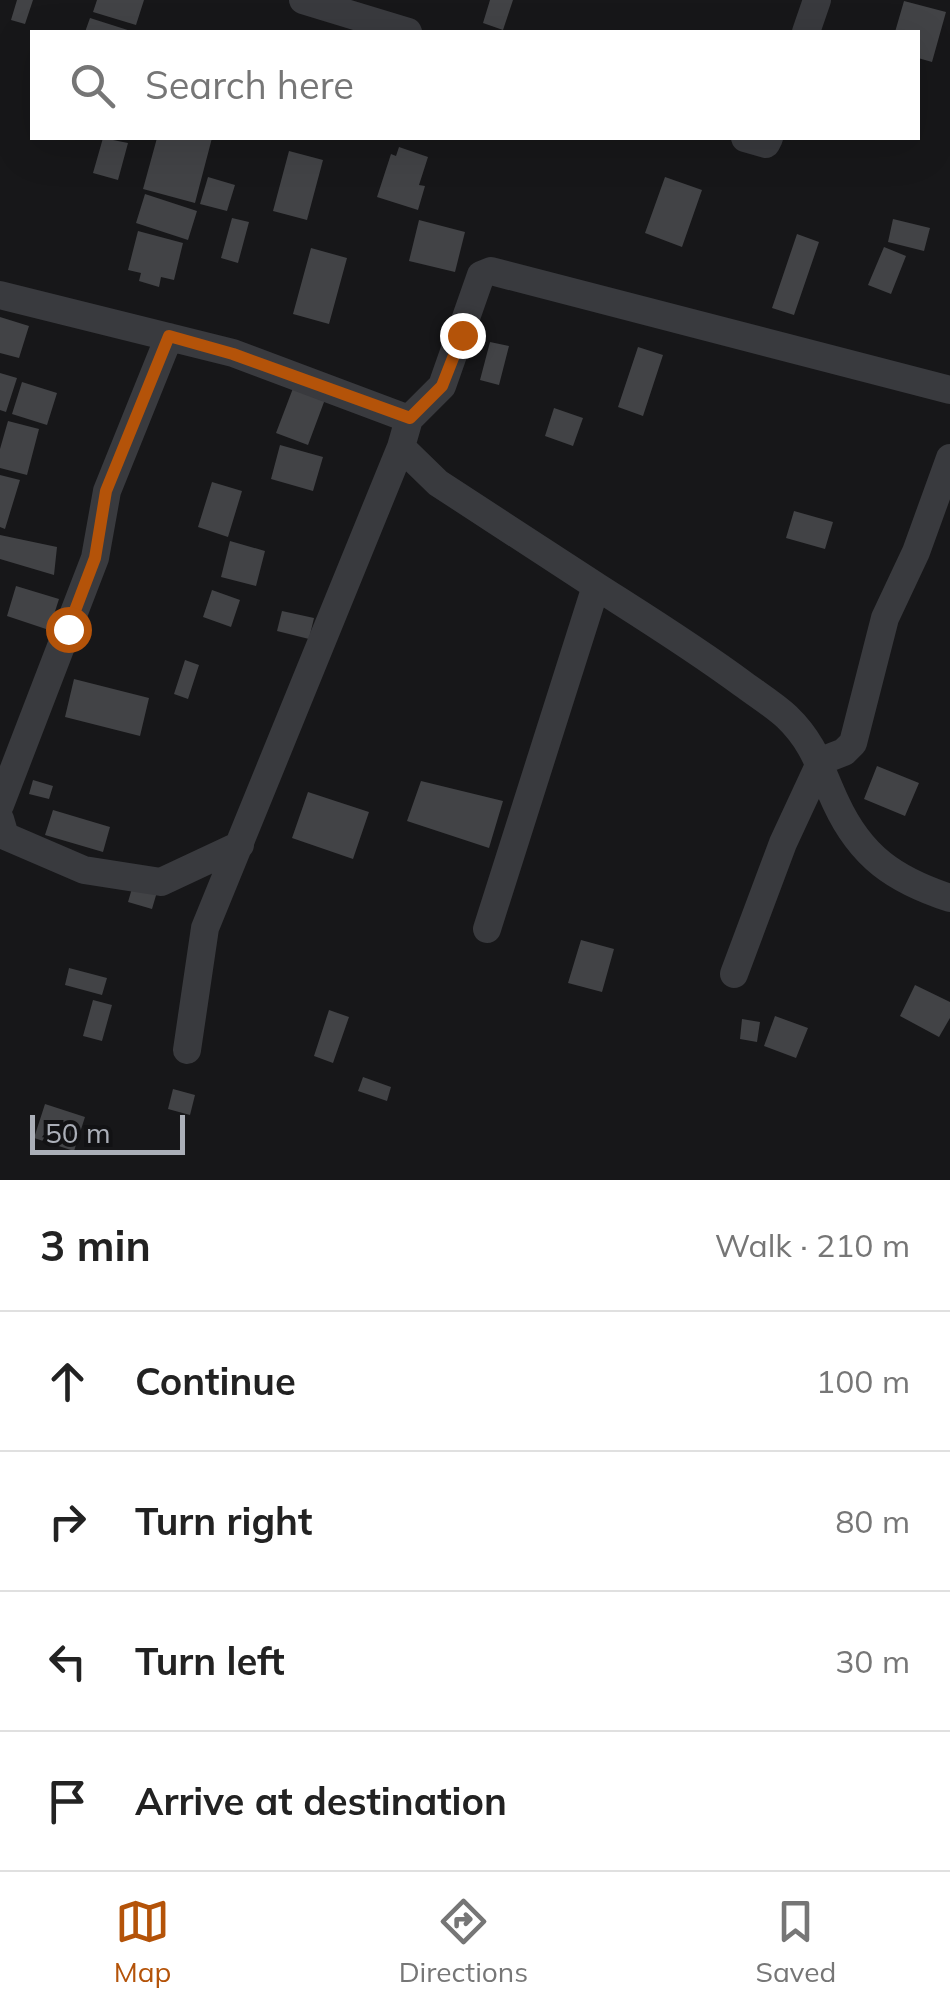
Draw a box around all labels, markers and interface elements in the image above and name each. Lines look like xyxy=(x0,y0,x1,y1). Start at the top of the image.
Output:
search box xyxy=(30,30,920,140)
icon: search xyxy=(65,58,120,113)
text: Search here xyxy=(145,61,354,109)
route end xyxy=(440,313,486,359)
route start xyxy=(46,607,92,653)
scale bar xyxy=(30,1110,185,1154)
text: 50 m xyxy=(45,1115,111,1150)
text: 3 min xyxy=(40,1219,151,1272)
text: Walk · 210 m xyxy=(715,1225,910,1265)
icon: ahead xyxy=(40,1354,95,1409)
text: Continue xyxy=(135,1357,296,1405)
text: 100 m xyxy=(816,1361,910,1401)
icon: right xyxy=(40,1494,95,1549)
text: Turn right xyxy=(135,1497,312,1545)
text: 80 m xyxy=(835,1501,910,1541)
icon: left xyxy=(40,1634,95,1689)
text: Turn left xyxy=(135,1637,285,1685)
text: 30 m xyxy=(835,1641,910,1681)
icon: arrive xyxy=(40,1774,95,1829)
text: Arrive at destination xyxy=(135,1777,507,1825)
tab: Map xyxy=(114,1894,171,1989)
tab: Directions xyxy=(399,1894,528,1989)
tab: Saved xyxy=(755,1894,836,1989)

